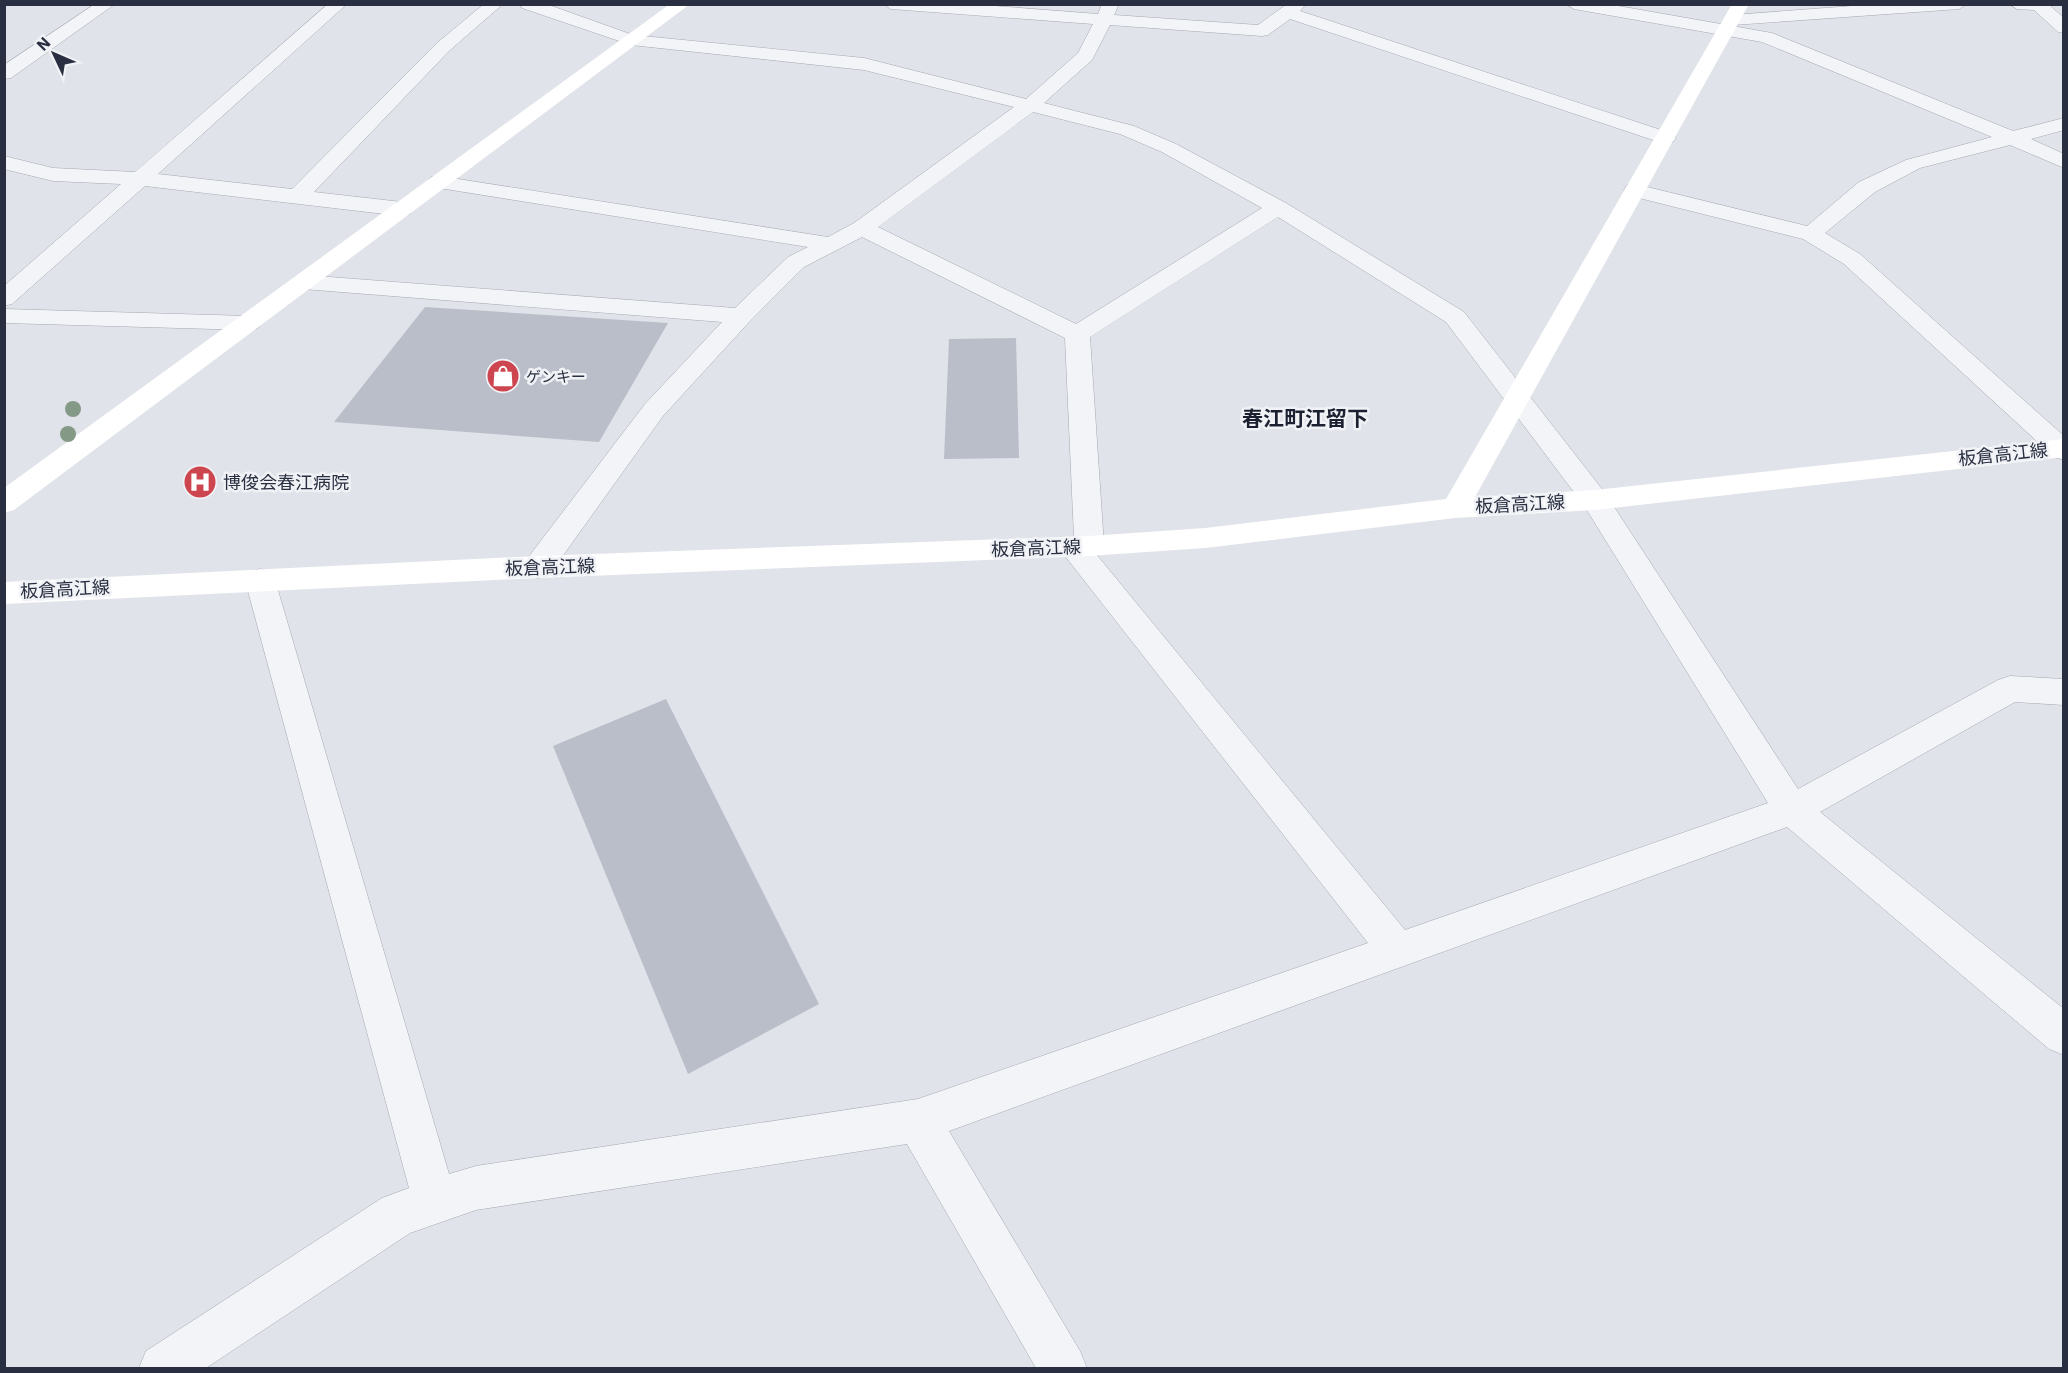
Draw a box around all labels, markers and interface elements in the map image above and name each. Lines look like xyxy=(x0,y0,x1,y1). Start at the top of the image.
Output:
north arrow xyxy=(24,24,84,84)
text: N xyxy=(32,32,54,55)
shop icon: ゲンキー xyxy=(485,358,521,394)
place label: ゲンキー xyxy=(526,367,586,386)
district label: 春江町江留下 xyxy=(1242,404,1368,432)
street label: 板倉高江線 xyxy=(1957,438,2049,470)
hospital icon: 博俊会春江病院 xyxy=(182,464,218,500)
place label: 博俊会春江病院 xyxy=(223,471,349,494)
street label: 板倉高江線 xyxy=(1474,490,1566,518)
street label: 板倉高江線 xyxy=(991,535,1081,561)
street label: 板倉高江線 xyxy=(505,554,595,580)
street label: 板倉高江線 xyxy=(19,575,111,603)

